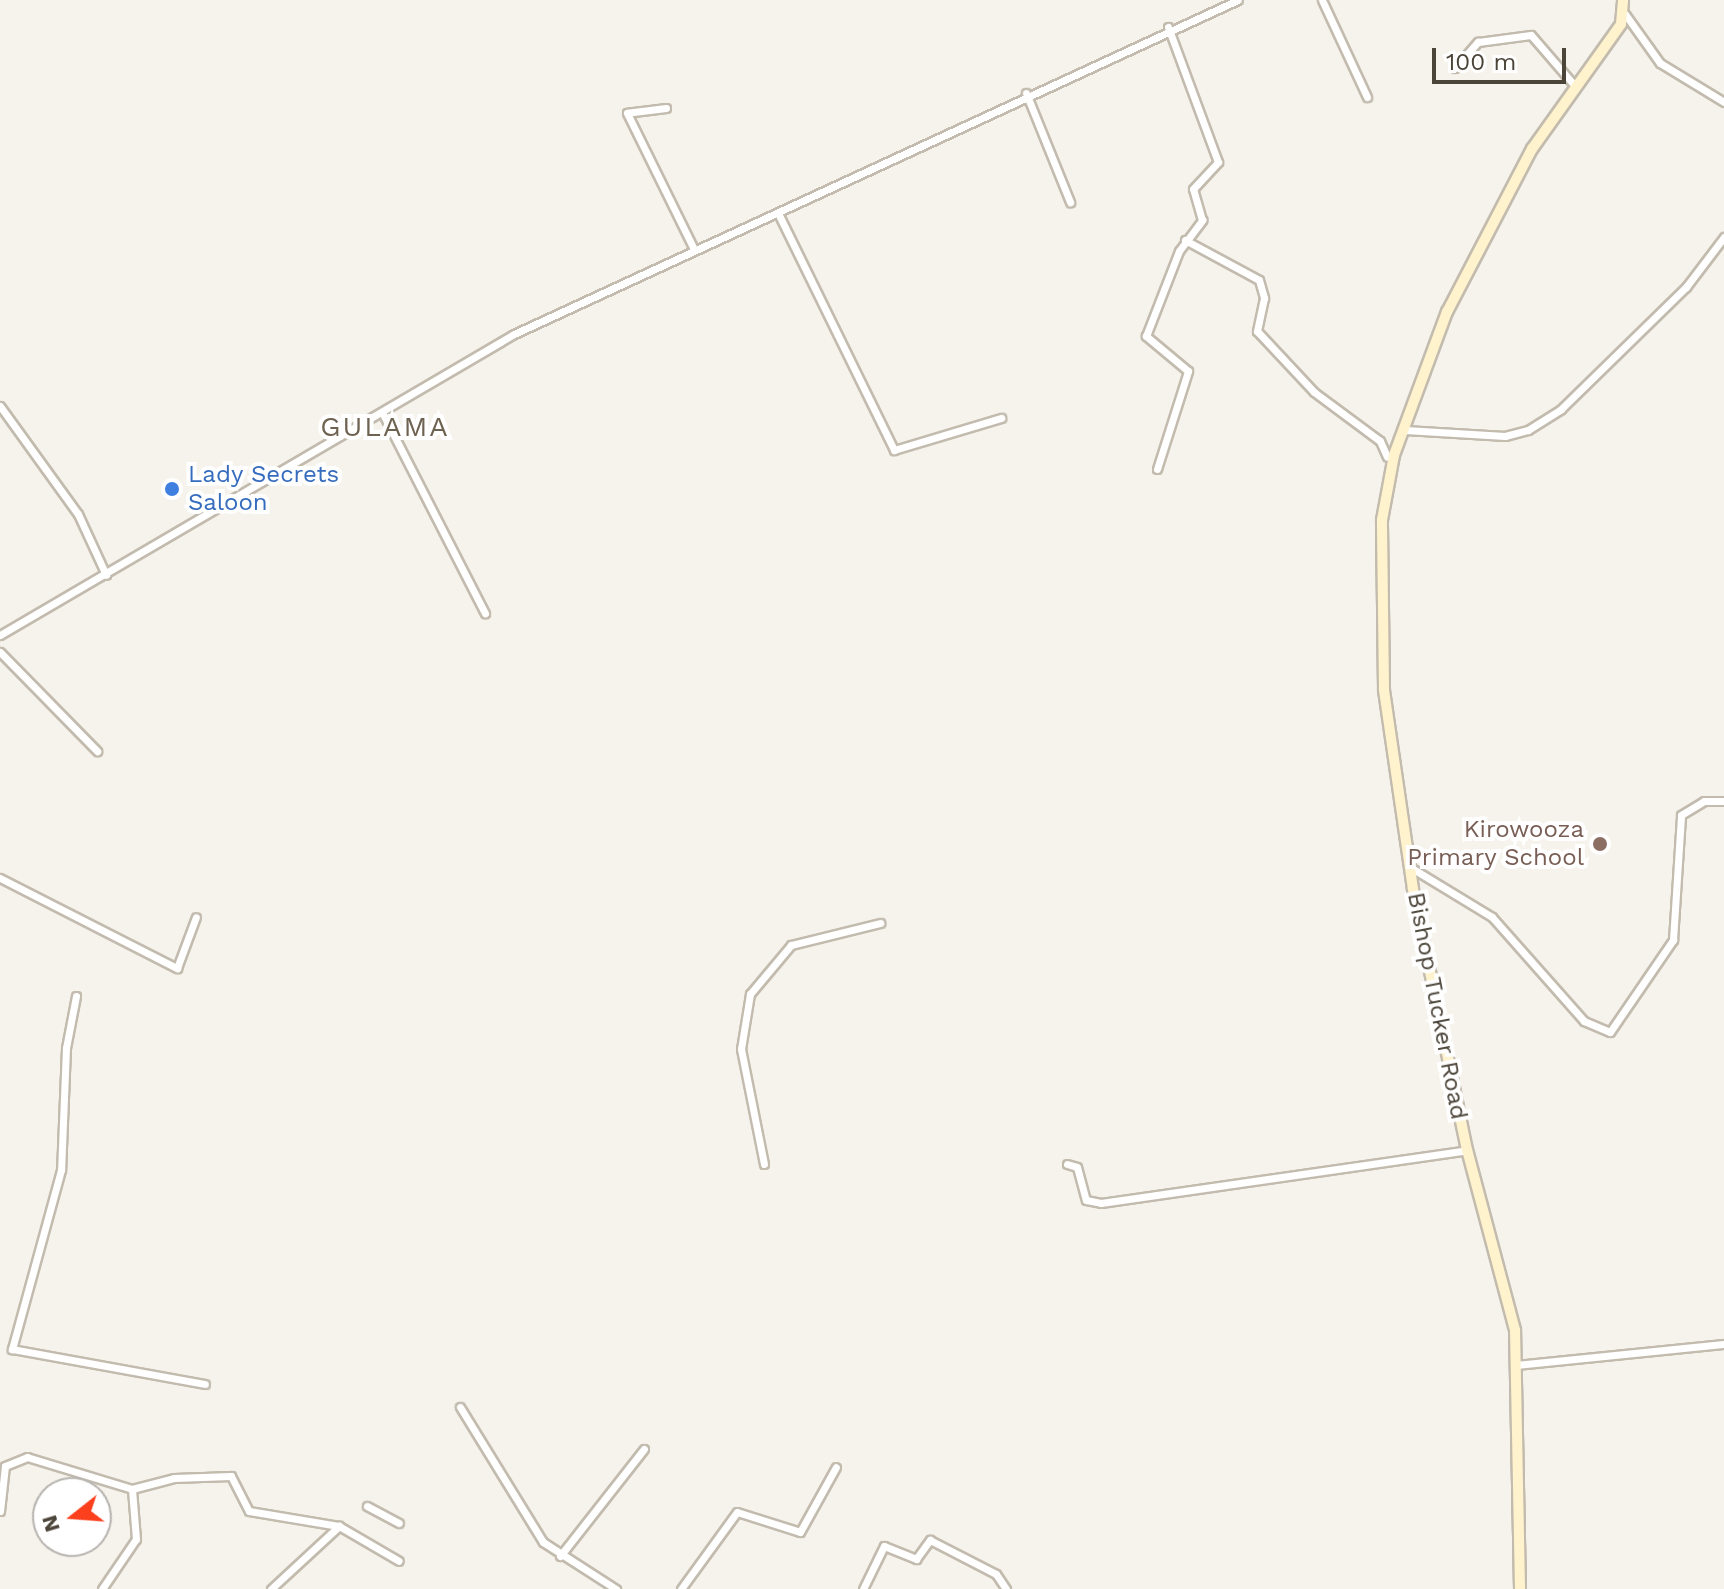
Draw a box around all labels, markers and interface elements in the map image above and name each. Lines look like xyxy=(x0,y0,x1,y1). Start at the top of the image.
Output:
scale bar xyxy=(1436,32,1570,82)
text: 100 m xyxy=(1446,48,1516,76)
district label: GULAMA xyxy=(320,410,450,444)
place label: Lady Secrets Saloon xyxy=(188,461,340,517)
marker: Lady Secrets Saloon xyxy=(163,480,181,498)
place label: Kirowooza Primary School xyxy=(1407,816,1584,872)
marker: Kirowooza Primary School xyxy=(1591,835,1609,853)
street label: Bishop Tucker Road xyxy=(1401,889,1473,1123)
north arrow xyxy=(32,1477,112,1557)
text: N xyxy=(36,1512,65,1535)

